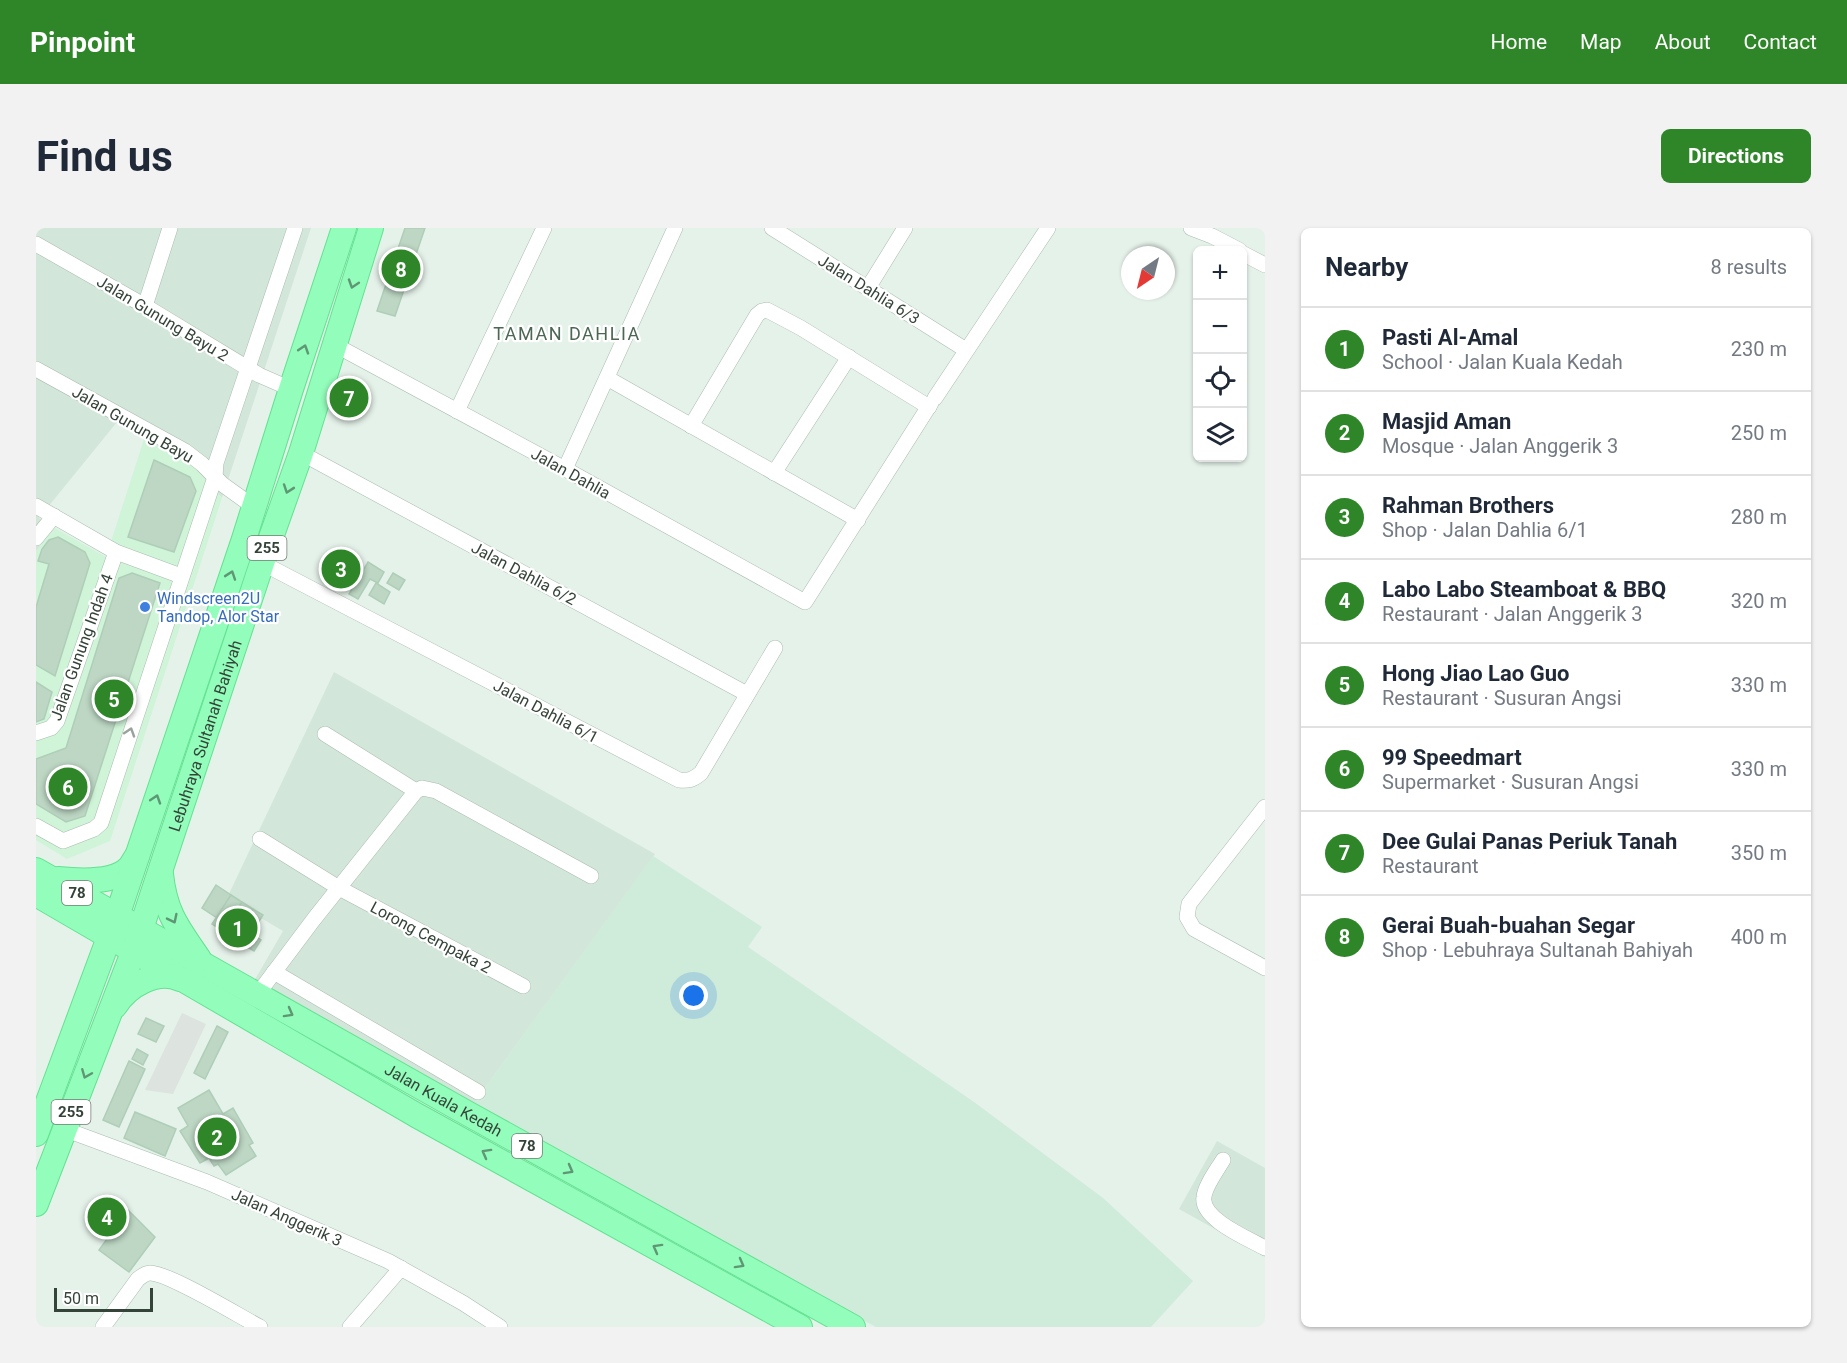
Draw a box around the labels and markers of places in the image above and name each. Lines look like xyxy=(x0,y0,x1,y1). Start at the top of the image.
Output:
pin: 8 xyxy=(382,246,421,291)
pin: 7 xyxy=(330,376,368,420)
pin: 3 xyxy=(322,546,360,592)
place label: Windscreen2U Tandop, Alor Star xyxy=(157,589,280,626)
marker: Windscreen2U Tandop, Alor Star xyxy=(138,600,152,614)
pin: 5 xyxy=(94,676,134,722)
pin: 6 xyxy=(48,764,87,810)
pin: 1 xyxy=(218,906,258,950)
pin: 2 xyxy=(198,1114,237,1160)
pin: 4 xyxy=(88,1194,126,1240)

